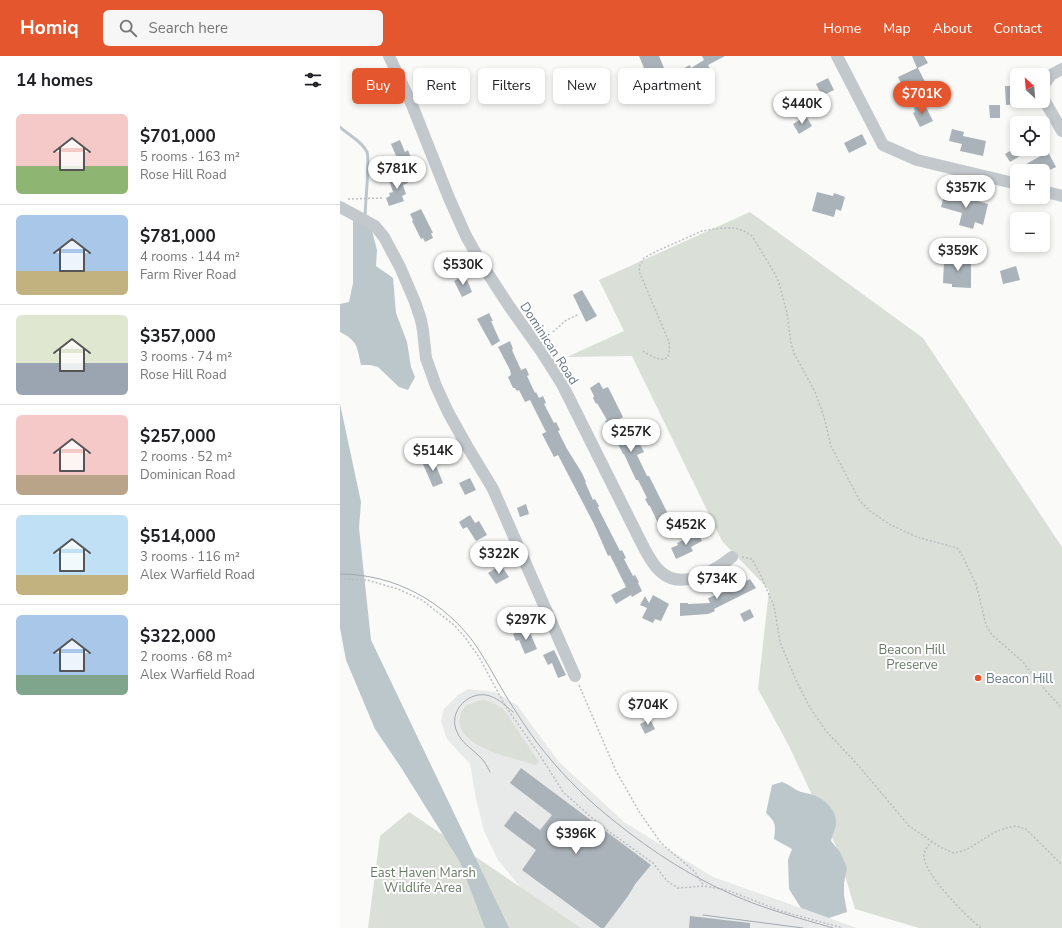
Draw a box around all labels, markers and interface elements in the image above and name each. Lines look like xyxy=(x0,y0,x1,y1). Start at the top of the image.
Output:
search box xyxy=(103,10,383,46)
text: Homiq xyxy=(20,15,79,41)
icon: search xyxy=(117,17,139,39)
text: Search here xyxy=(149,18,228,38)
text: Home xyxy=(823,19,861,38)
text: Map xyxy=(883,19,911,38)
text: About xyxy=(933,19,972,38)
text: Contact xyxy=(994,19,1042,38)
chip: Buy xyxy=(352,68,405,104)
chip: Rent xyxy=(413,68,470,104)
chip: Filters xyxy=(478,68,545,104)
chip: New xyxy=(553,68,610,104)
chip: Apartment xyxy=(618,68,715,104)
north arrow xyxy=(1010,68,1050,108)
map controls xyxy=(1010,68,1050,252)
text: 14 homes xyxy=(16,69,93,92)
icon: filters xyxy=(302,69,324,91)
pin: $701K xyxy=(894,81,950,115)
text: $701K xyxy=(902,85,942,103)
pin: $440K xyxy=(774,91,830,125)
text: $440K xyxy=(782,95,822,113)
button: locate xyxy=(1010,116,1050,156)
text: $701,000 xyxy=(140,125,216,148)
icon: home xyxy=(48,130,96,178)
text: 5 rooms · 163 m² xyxy=(140,148,240,166)
pin: $781K xyxy=(369,156,425,190)
text: $781K xyxy=(377,160,417,178)
button: + xyxy=(1010,164,1050,204)
text: Rose Hill Road xyxy=(140,166,226,184)
pin: $357K xyxy=(938,175,994,209)
text: $357K xyxy=(946,179,986,197)
button: − xyxy=(1010,212,1050,252)
text: $781,000 xyxy=(140,225,216,248)
icon: home xyxy=(48,231,96,279)
pin: $359K xyxy=(930,238,986,272)
text: $359K xyxy=(938,242,978,260)
text: 4 rooms · 144 m² xyxy=(140,248,240,266)
pin: $530K xyxy=(435,252,491,286)
text: $530K xyxy=(443,256,483,274)
text: Farm River Road xyxy=(140,266,236,284)
street label: Dominican Road xyxy=(516,299,583,388)
text: $357,000 xyxy=(140,325,216,348)
icon: home xyxy=(48,331,96,379)
text: 3 rooms · 74 m² xyxy=(140,348,232,366)
text: Rose Hill Road xyxy=(140,366,226,384)
pin: $257K xyxy=(603,419,659,453)
text: $257K xyxy=(611,423,651,441)
text: $257,000 xyxy=(140,425,216,448)
icon: home xyxy=(48,431,96,479)
pin: $514K xyxy=(405,438,461,472)
text: $514K xyxy=(413,442,453,460)
text: 2 rooms · 52 m² xyxy=(140,448,232,466)
text: Dominican Road xyxy=(140,466,235,484)
pin: $452K xyxy=(658,512,714,546)
text: $452K xyxy=(666,516,706,534)
text: $514,000 xyxy=(140,525,216,548)
icon: home xyxy=(48,531,96,579)
pin: $322K xyxy=(471,541,527,575)
text: $322K xyxy=(479,545,519,563)
text: 3 rooms · 116 m² xyxy=(140,548,240,566)
text: Alex Warfield Road xyxy=(140,566,255,584)
pin: $734K xyxy=(689,566,745,600)
text: $734K xyxy=(697,570,737,588)
pin: $297K xyxy=(498,607,554,641)
text: $297K xyxy=(506,611,546,629)
text: $322,000 xyxy=(140,625,216,648)
icon: home xyxy=(48,631,96,679)
park label: Beacon Hill Preserve xyxy=(878,641,946,674)
text: 2 rooms · 68 m² xyxy=(140,648,232,666)
text: Alex Warfield Road xyxy=(140,666,255,684)
place label: Beacon Hill xyxy=(986,670,1053,688)
marker: Beacon Hill xyxy=(973,673,983,683)
pin: $704K xyxy=(620,692,676,726)
text: $704K xyxy=(628,696,668,714)
pin: $396K xyxy=(548,821,604,855)
text: $396K xyxy=(556,825,596,843)
park label: East Haven Marsh Wildlife Area xyxy=(370,864,476,897)

